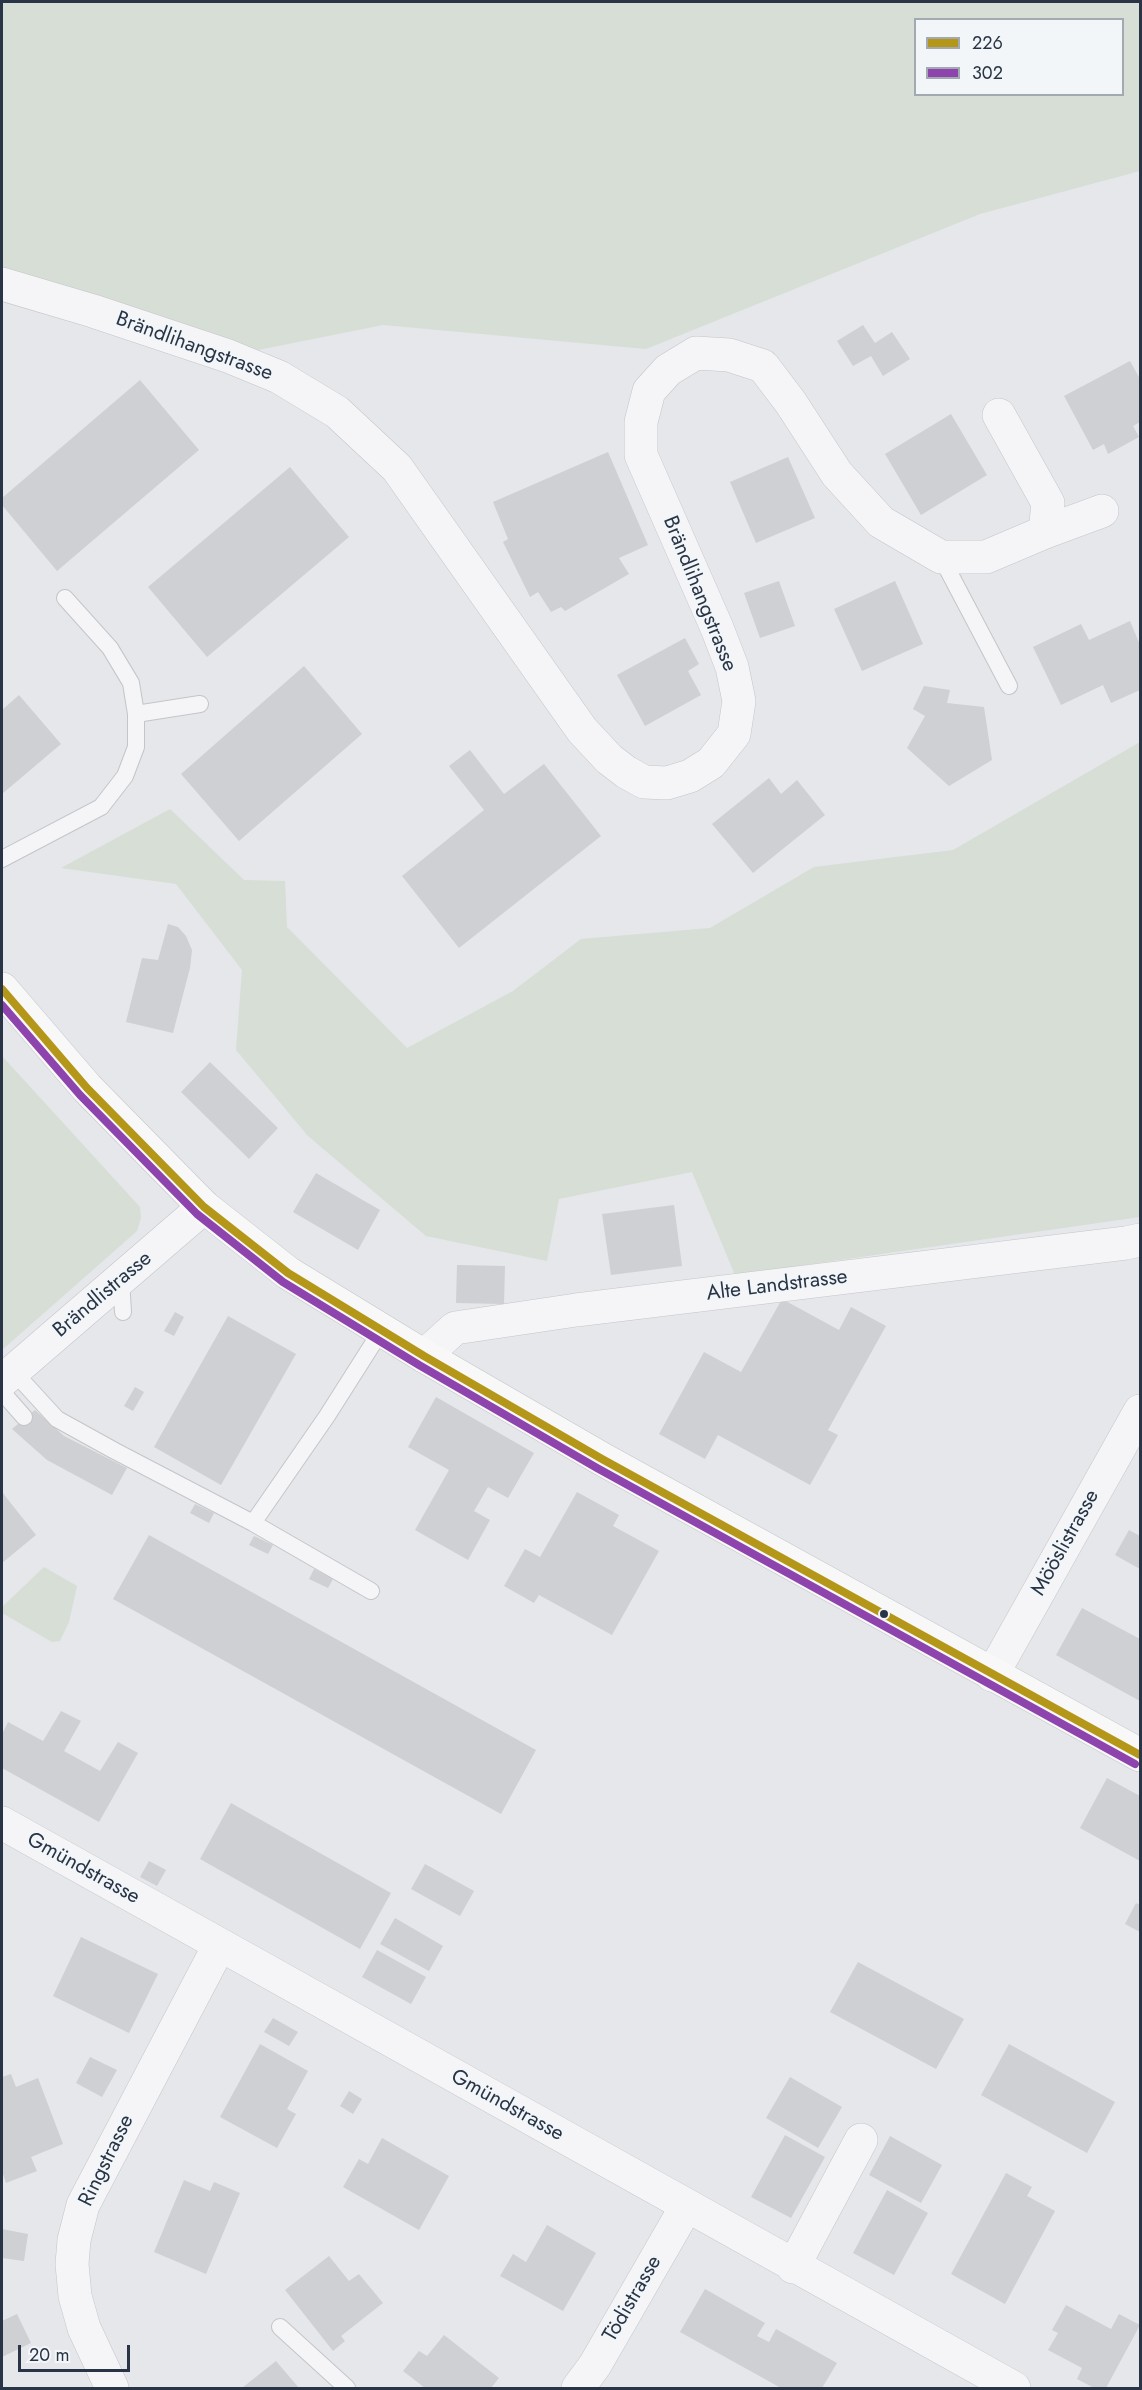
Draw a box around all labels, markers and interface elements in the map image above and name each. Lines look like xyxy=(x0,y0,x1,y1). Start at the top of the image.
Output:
legend xyxy=(914,18,1124,96)
text: 226 xyxy=(972,30,1003,56)
text: 302 xyxy=(972,60,1003,86)
street label: Brändlihangstrasse xyxy=(112,307,276,387)
street label: Brändlihangstrasse xyxy=(656,513,742,675)
street label: Brändlistrasse xyxy=(49,1246,157,1344)
street label: Alte Landstrasse xyxy=(705,1265,849,1307)
street label: Mööslistrasse xyxy=(1027,1486,1105,1600)
unlabelled marker xyxy=(878,1608,890,1620)
street label: Gmündstrasse xyxy=(22,1828,144,1910)
street label: Gmündstrasse xyxy=(446,2065,568,2147)
street label: Ringstrasse xyxy=(74,2111,140,2211)
street label: Tödistrasse xyxy=(598,2252,668,2346)
scale bar xyxy=(21,2333,134,2371)
text: 20 m xyxy=(29,2342,69,2368)

